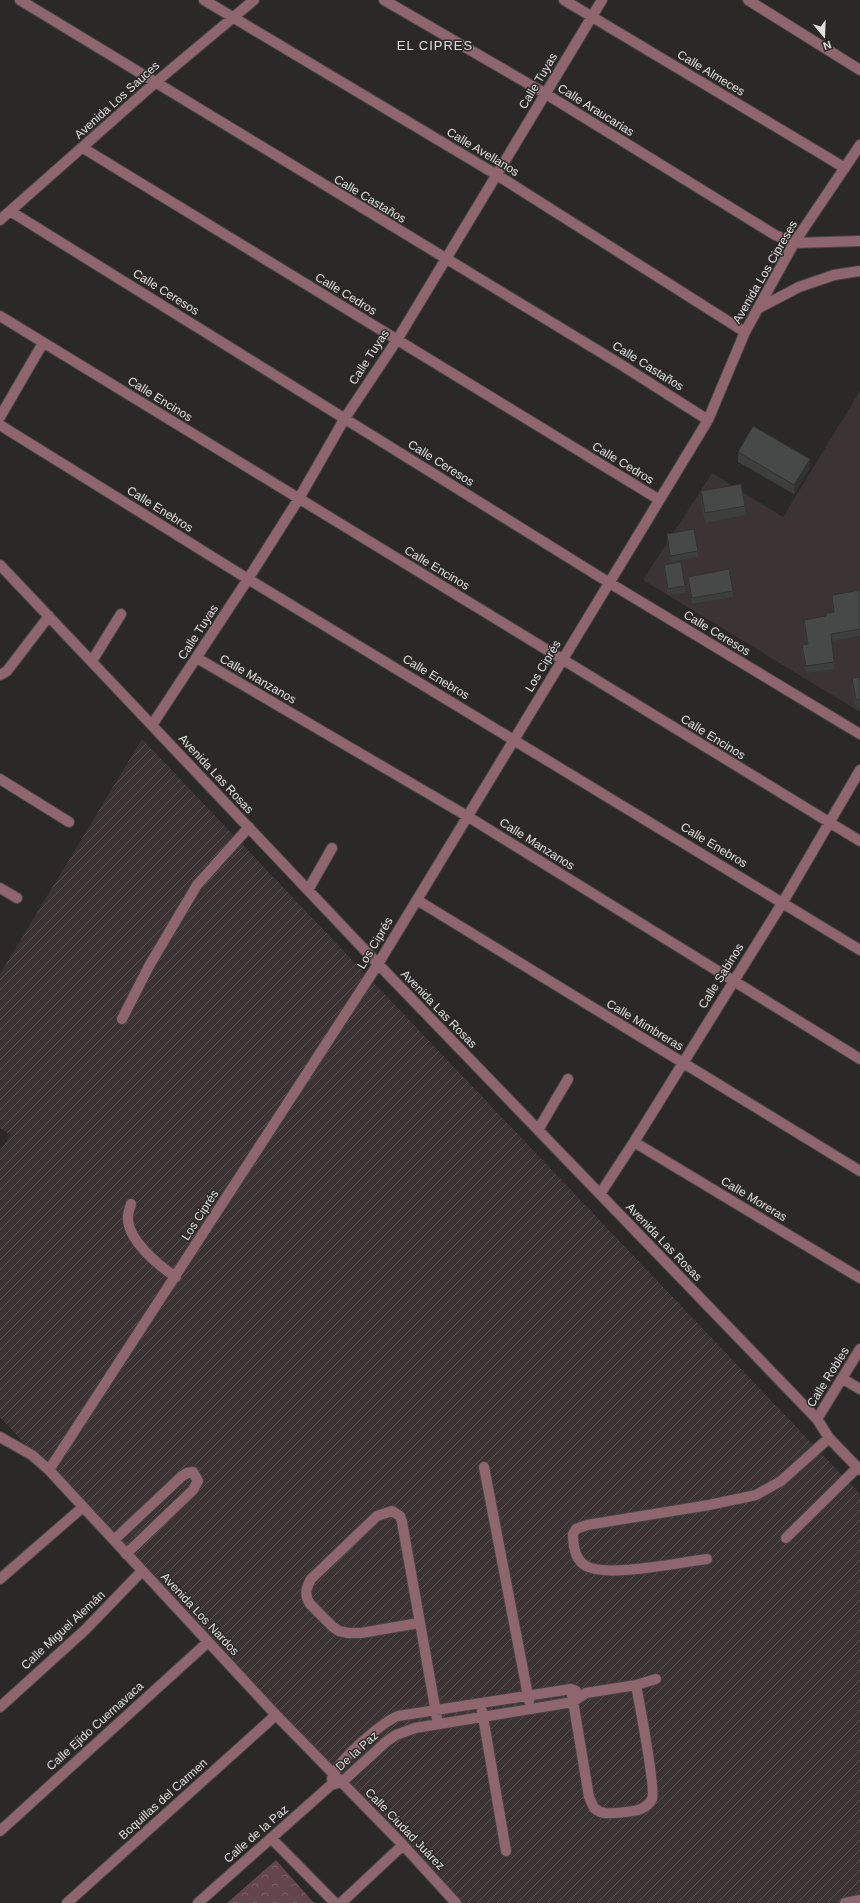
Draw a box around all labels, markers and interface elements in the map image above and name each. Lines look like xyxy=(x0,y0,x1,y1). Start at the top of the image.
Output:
north arrow xyxy=(804,16,844,56)
district label: EL CIPRES xyxy=(397,38,473,53)
text: N xyxy=(821,38,833,52)
street label: Calle Almeces xyxy=(675,47,747,99)
street label: Calle Tuyas xyxy=(516,51,560,111)
street label: Avenida Los Sauces xyxy=(72,58,162,142)
street label: Calle Araucarias xyxy=(555,81,637,139)
street label: Calle Avellanos xyxy=(444,125,522,179)
street label: Calle Castaños xyxy=(332,172,408,226)
street label: Avenida Los Cipreses xyxy=(730,218,800,326)
street label: Calle Ceresos xyxy=(130,266,202,318)
street label: Calle Cedros xyxy=(313,270,379,318)
street label: Calle Tuyas xyxy=(346,327,392,387)
street label: Calle Castaños xyxy=(610,339,686,393)
street label: Calle Encinos xyxy=(125,374,195,424)
street label: Calle Ceresos xyxy=(405,437,477,489)
street label: Calle Cedros xyxy=(590,439,656,487)
street label: Calle Enebros xyxy=(124,483,196,535)
street label: Calle Encinos xyxy=(402,543,472,593)
street label: Calle Tuyas xyxy=(175,602,221,662)
street label: Calle Ceresos xyxy=(681,608,753,658)
street label: Los Ciprés xyxy=(522,638,564,694)
street label: Calle Manzanos xyxy=(217,651,299,707)
street label: Calle Enebros xyxy=(400,652,472,702)
street label: Calle Encinos xyxy=(678,712,748,762)
street label: Avenida Las Rosas xyxy=(176,731,256,817)
street label: Calle Manzanos xyxy=(497,815,577,873)
street label: Calle Enebros xyxy=(678,820,750,870)
street label: Los Ciprés xyxy=(354,915,396,971)
street label: Calle Sabinos xyxy=(695,941,747,1011)
street label: Avenida Las Rosas xyxy=(398,967,480,1051)
street label: Calle Mimbreras xyxy=(604,997,686,1053)
street label: Calle Moreras xyxy=(718,1174,790,1224)
street label: Los Ciprés xyxy=(179,1187,221,1243)
street label: Avenida Las Rosas xyxy=(623,1200,705,1284)
street label: Calle Robles xyxy=(804,1344,852,1410)
street label: Avenida Los Nardos xyxy=(158,1570,242,1658)
street label: Calle Miguel Alemán xyxy=(18,1588,108,1672)
street label: Calle Ejido Cuernavaca xyxy=(44,1679,147,1773)
street label: De la Paz xyxy=(333,1728,381,1774)
street label: Boquillas del Carmen xyxy=(116,1756,210,1842)
street label: Calle Ciudad Juárez xyxy=(362,1785,448,1873)
street label: Calle de la Paz xyxy=(221,1802,291,1866)

